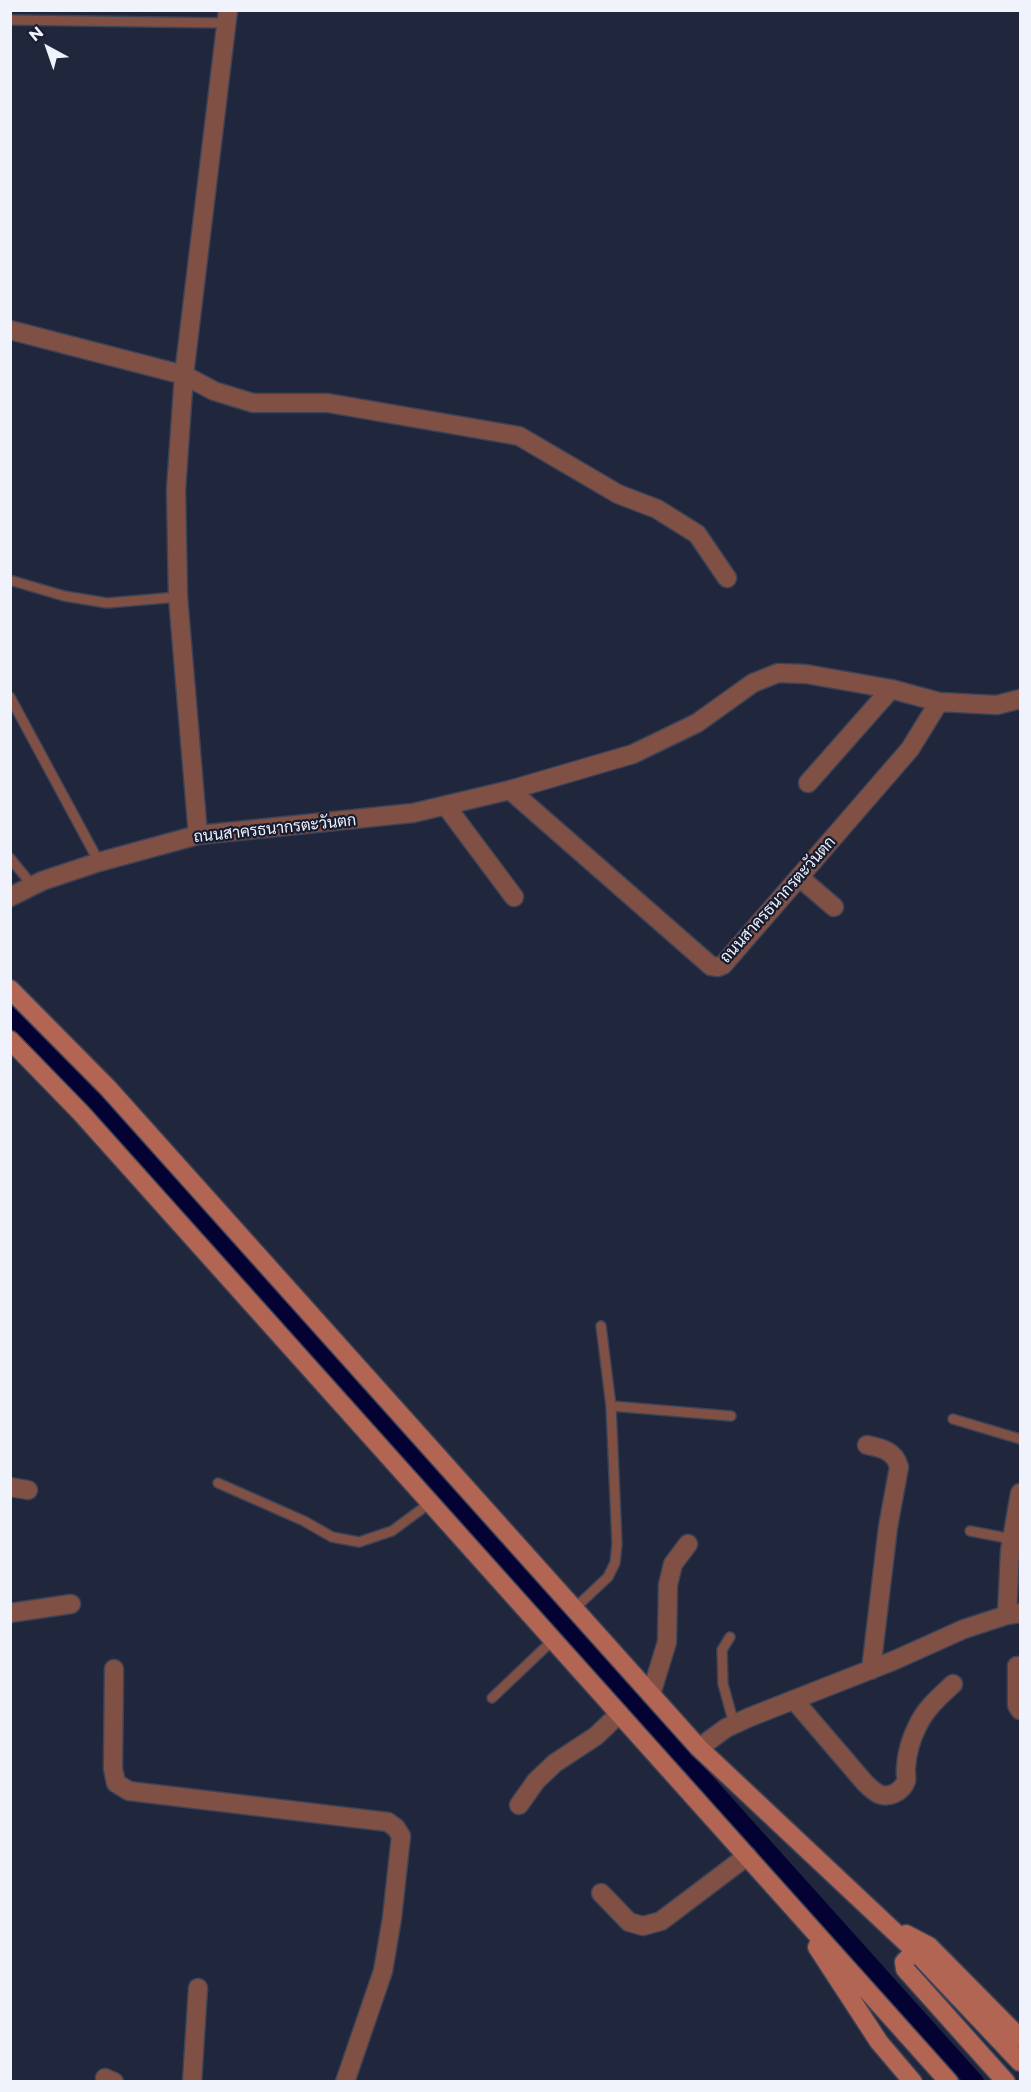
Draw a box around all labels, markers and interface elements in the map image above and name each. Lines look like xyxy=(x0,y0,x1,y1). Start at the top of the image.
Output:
north arrow xyxy=(18,18,78,78)
text: N xyxy=(25,22,47,45)
street label: ถนนสาครธนากรตะวันตก xyxy=(193,811,357,847)
street label: ถนนสาครธนากรตะวันตก xyxy=(716,833,840,967)

